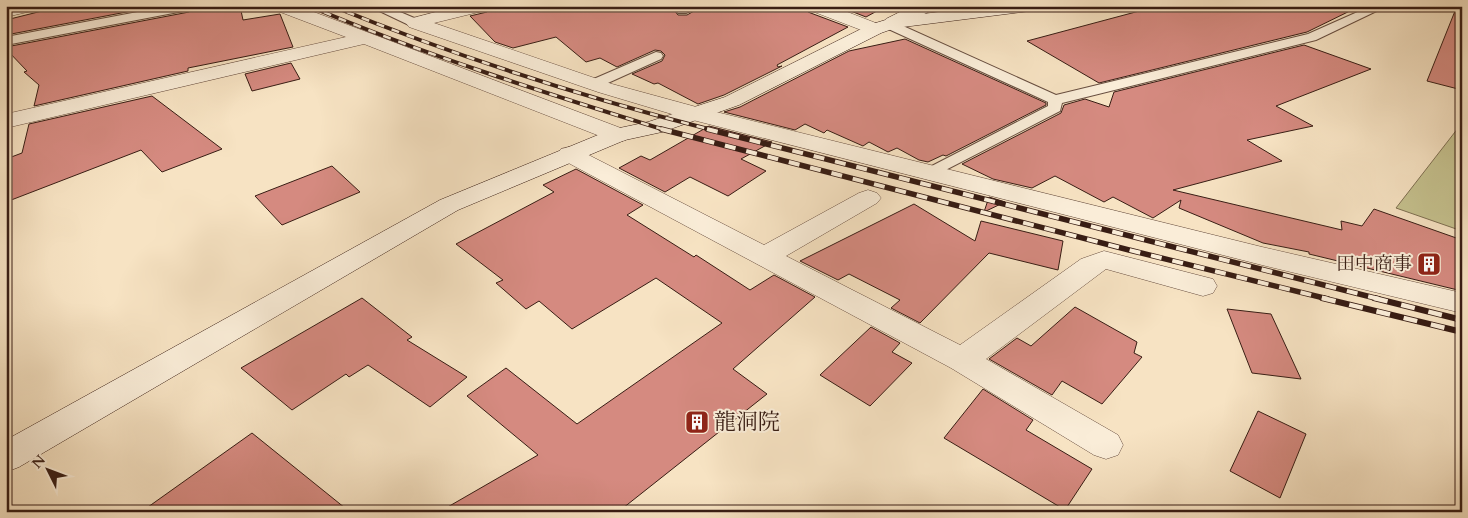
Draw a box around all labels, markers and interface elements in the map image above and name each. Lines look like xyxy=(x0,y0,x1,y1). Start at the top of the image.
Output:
place label: 田中商事 xyxy=(1336,251,1412,277)
building icon: 田中商事 xyxy=(1416,251,1442,277)
place label: 龍洞院 xyxy=(714,407,780,437)
building icon: 龍洞院 xyxy=(684,409,710,435)
north arrow xyxy=(22,446,72,496)
text: N xyxy=(28,451,50,473)

